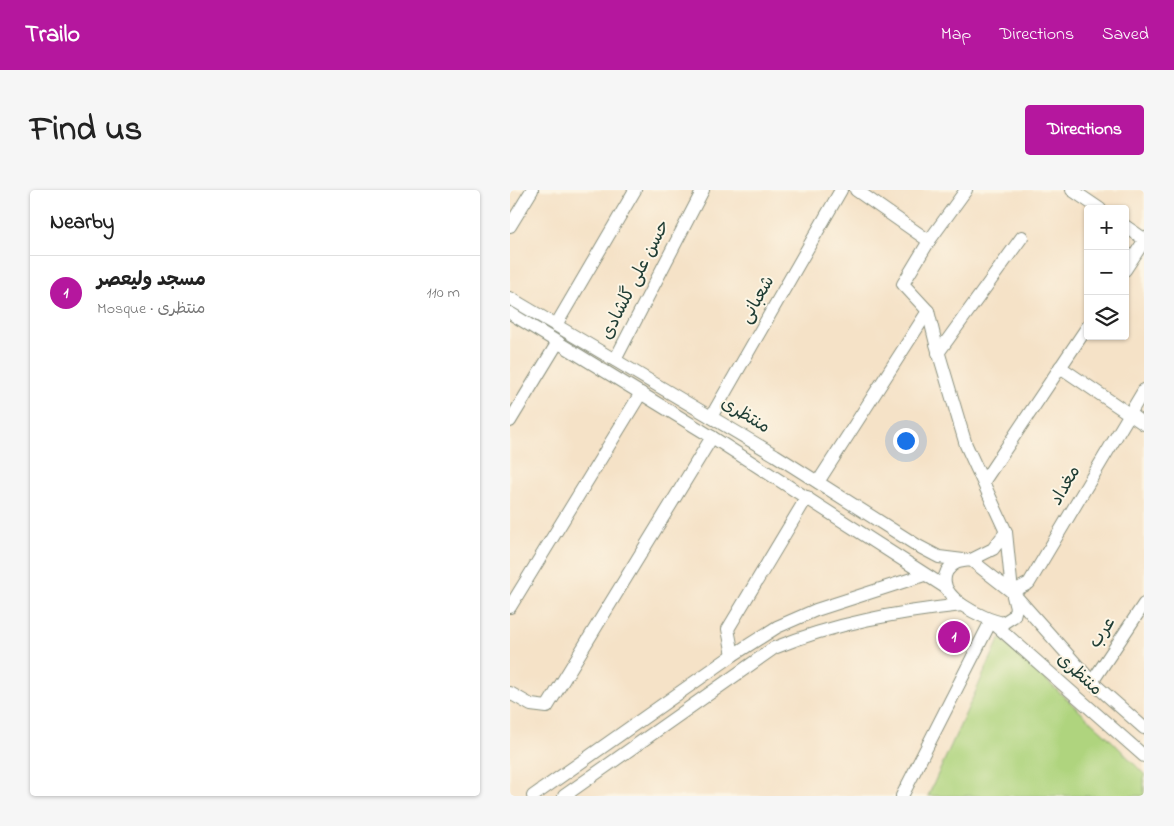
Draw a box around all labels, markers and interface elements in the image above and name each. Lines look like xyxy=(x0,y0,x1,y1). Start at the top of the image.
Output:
text: Trailo xyxy=(25,18,80,53)
text: Map xyxy=(941,22,971,48)
text: Directions xyxy=(999,22,1074,48)
text: Saved xyxy=(1102,22,1149,48)
text: Find us xyxy=(30,105,142,156)
button: Directions xyxy=(1025,105,1144,155)
map controls xyxy=(1084,205,1129,340)
button: + xyxy=(1084,205,1129,250)
text: Nearby xyxy=(50,208,114,238)
street label: حسن علی گلشادی xyxy=(595,216,677,344)
button: − xyxy=(1084,250,1129,295)
text: مسجد ولیعصر xyxy=(97,267,206,294)
street label: شعبانی xyxy=(734,271,782,329)
text: 1 xyxy=(63,281,69,305)
text: 110 m xyxy=(426,281,460,305)
button: layers xyxy=(1084,295,1129,340)
text: Mosque · منتظری xyxy=(97,297,205,321)
street label: منتظری xyxy=(715,391,775,441)
your location xyxy=(893,428,919,454)
street label: مغداد xyxy=(1044,461,1088,511)
street label: عرب xyxy=(1083,612,1123,654)
pin: 1 xyxy=(938,618,970,656)
street label: منتظری xyxy=(1050,647,1108,703)

